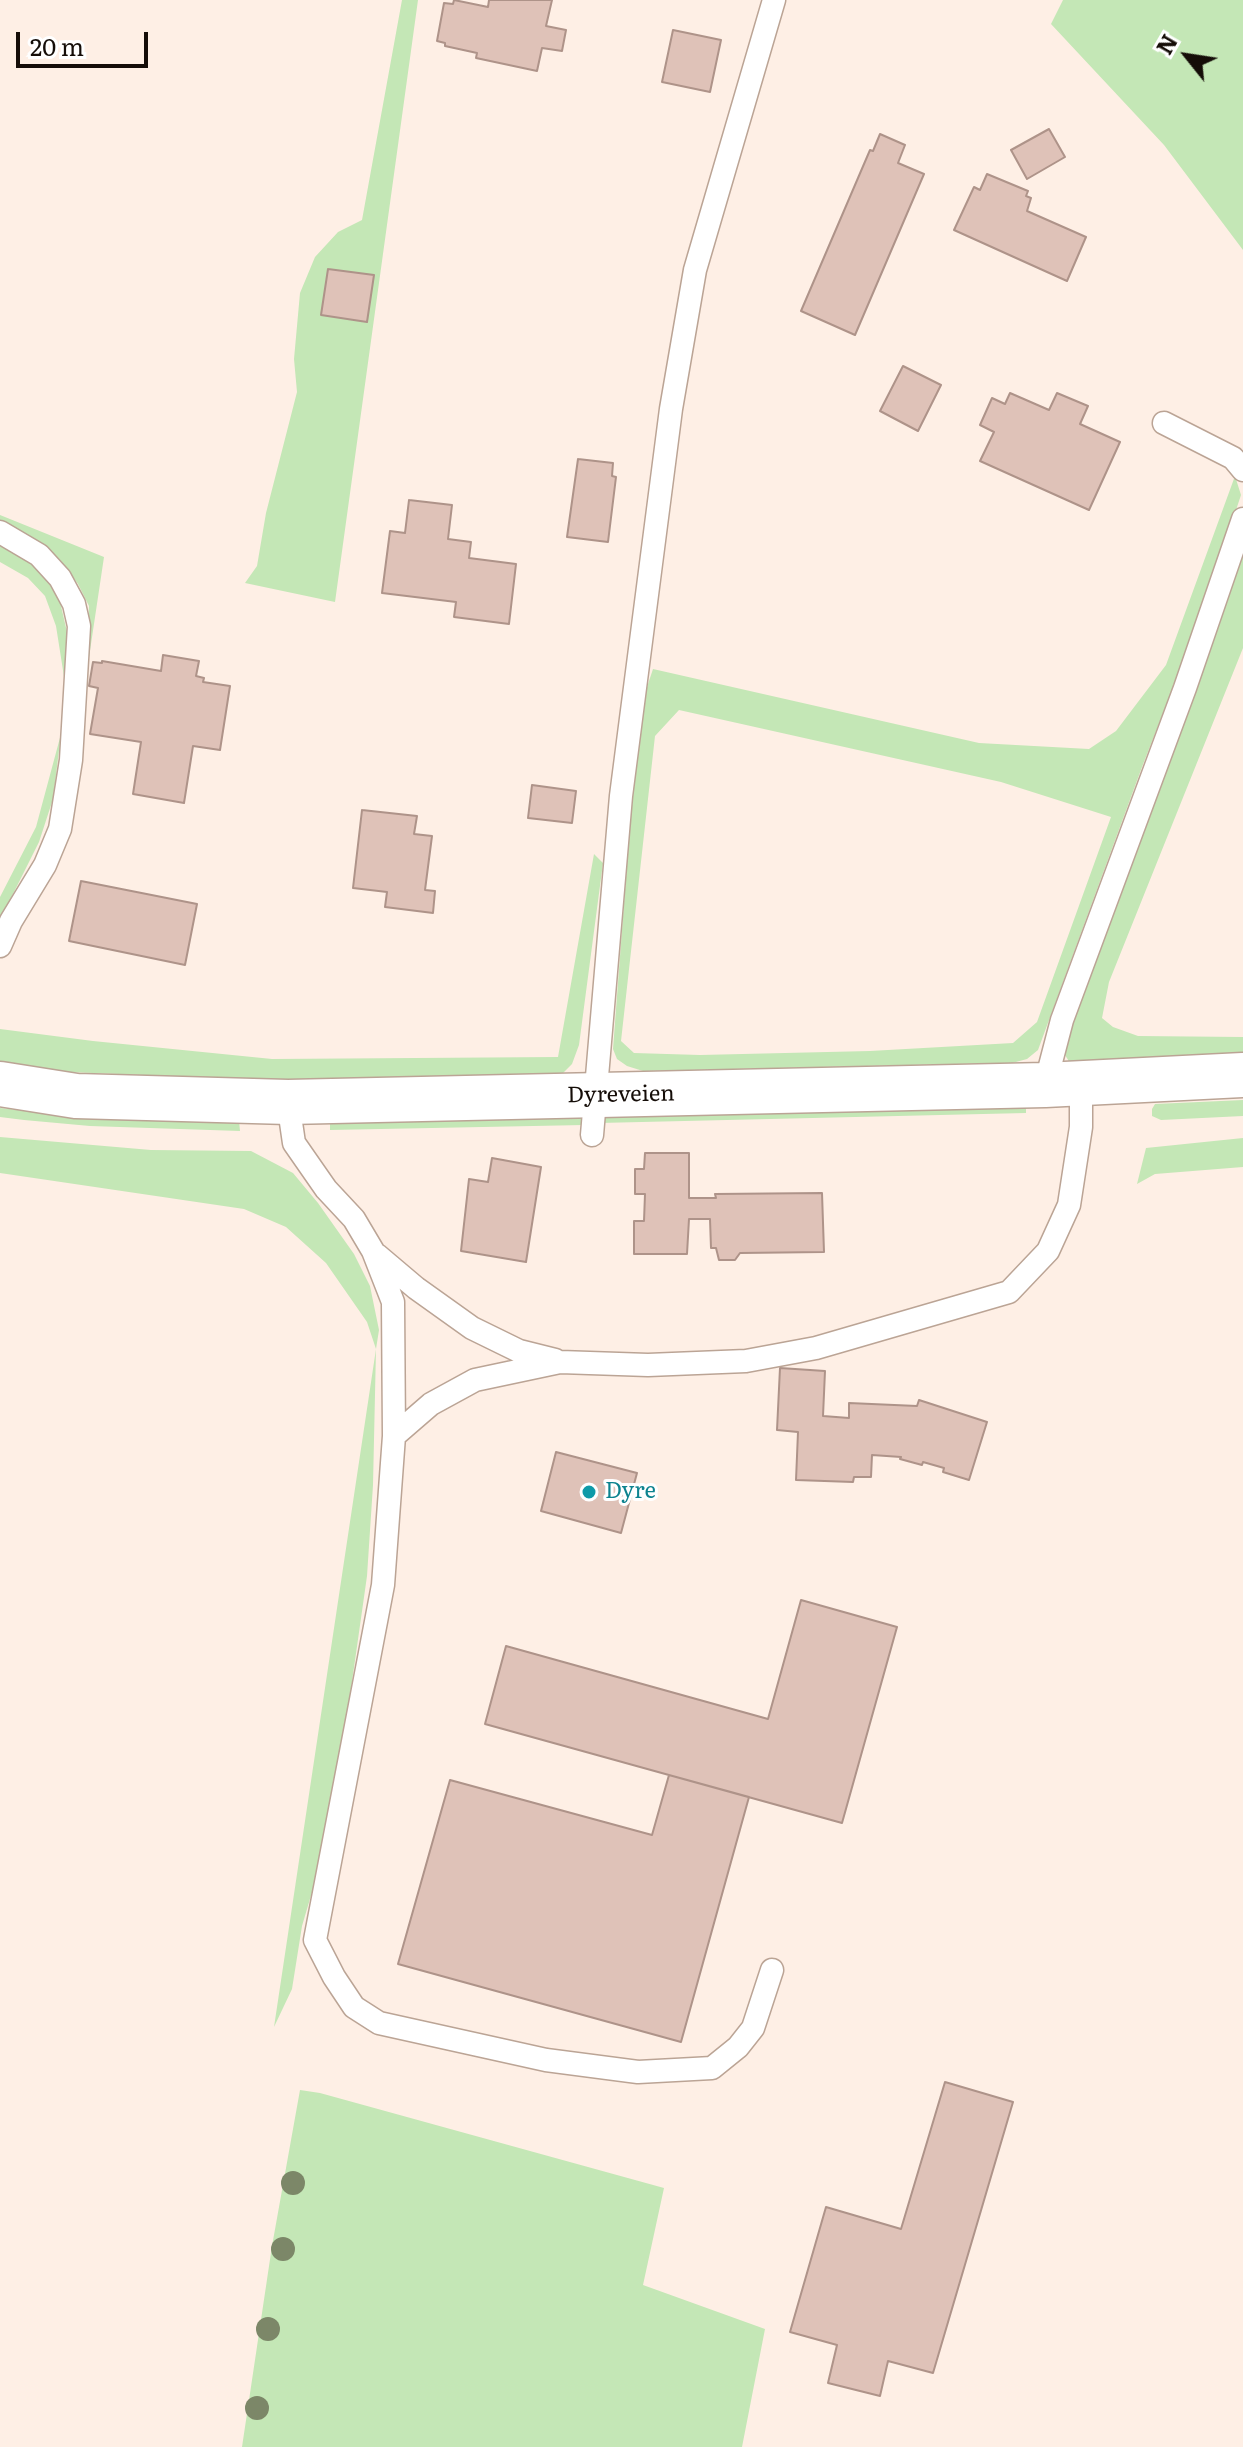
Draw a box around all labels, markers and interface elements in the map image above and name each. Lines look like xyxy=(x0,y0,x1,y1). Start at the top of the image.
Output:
scale bar xyxy=(20,16,152,66)
north arrow xyxy=(1147,16,1227,96)
text: 20 m xyxy=(30,28,84,63)
text: N xyxy=(1147,28,1185,60)
street label: Dyreveien xyxy=(567,1081,675,1109)
place label: Dyre xyxy=(605,1479,656,1505)
marker: Dyre xyxy=(580,1483,598,1501)

